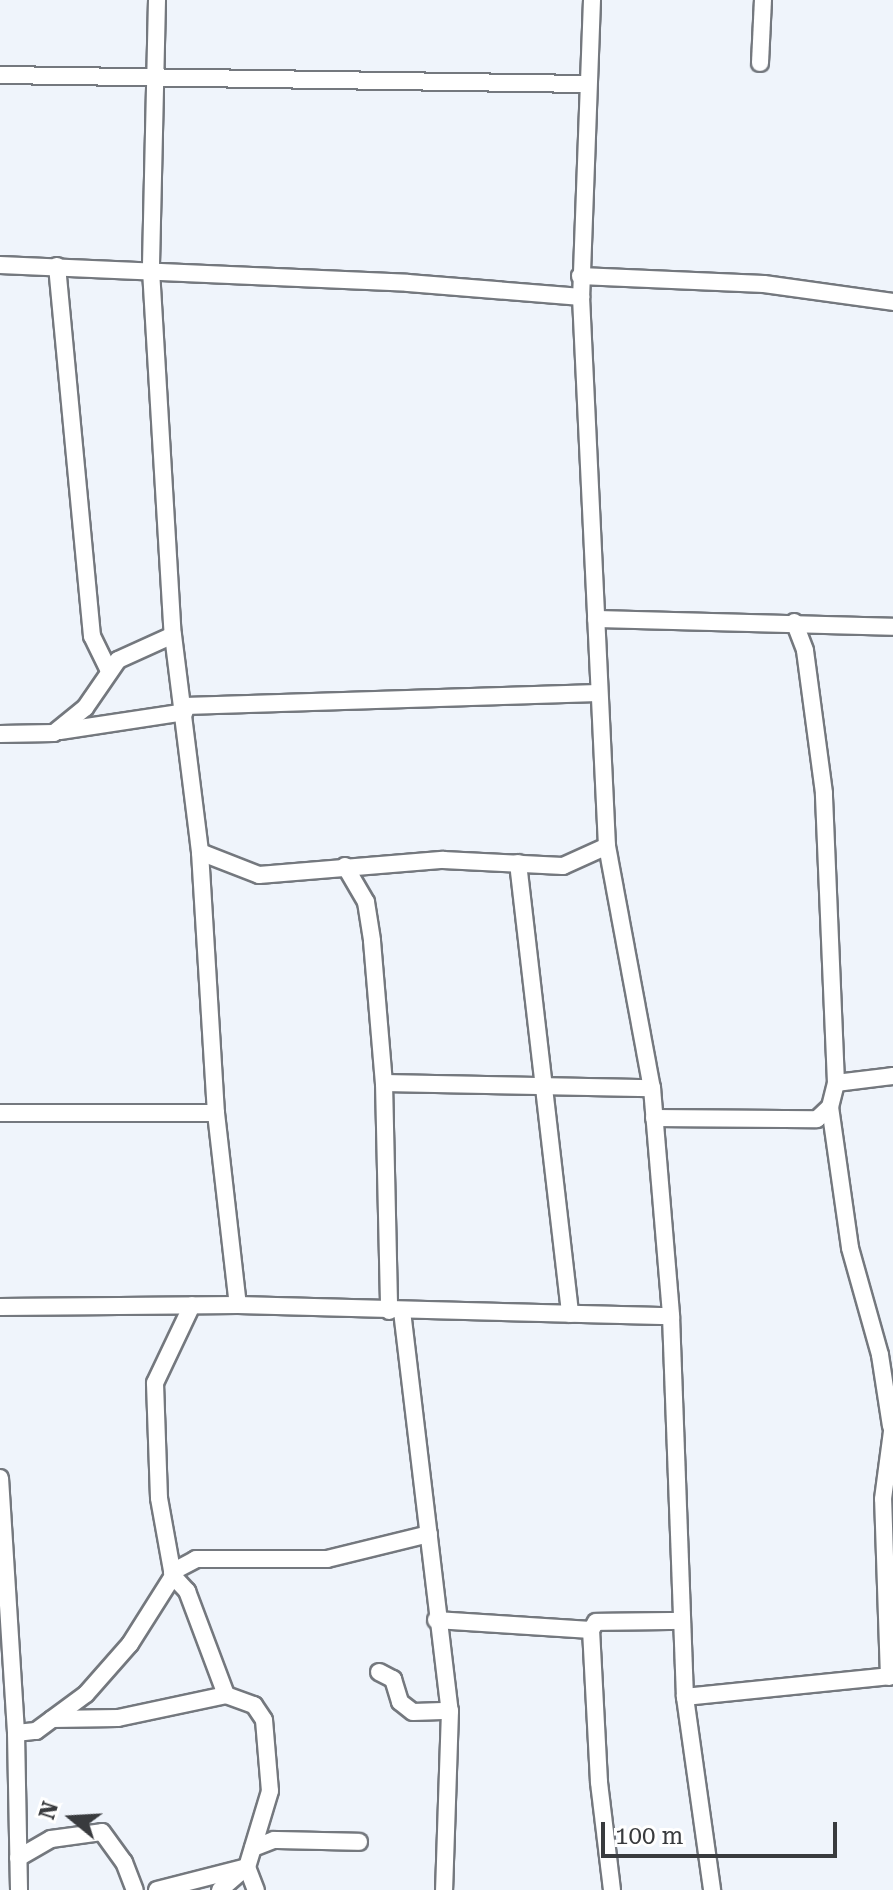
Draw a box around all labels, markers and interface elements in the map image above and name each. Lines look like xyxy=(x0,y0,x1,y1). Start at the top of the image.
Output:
north arrow xyxy=(32,1778,112,1858)
text: N xyxy=(34,1799,63,1822)
scale bar xyxy=(605,1806,841,1856)
text: 100 m xyxy=(615,1822,683,1850)

